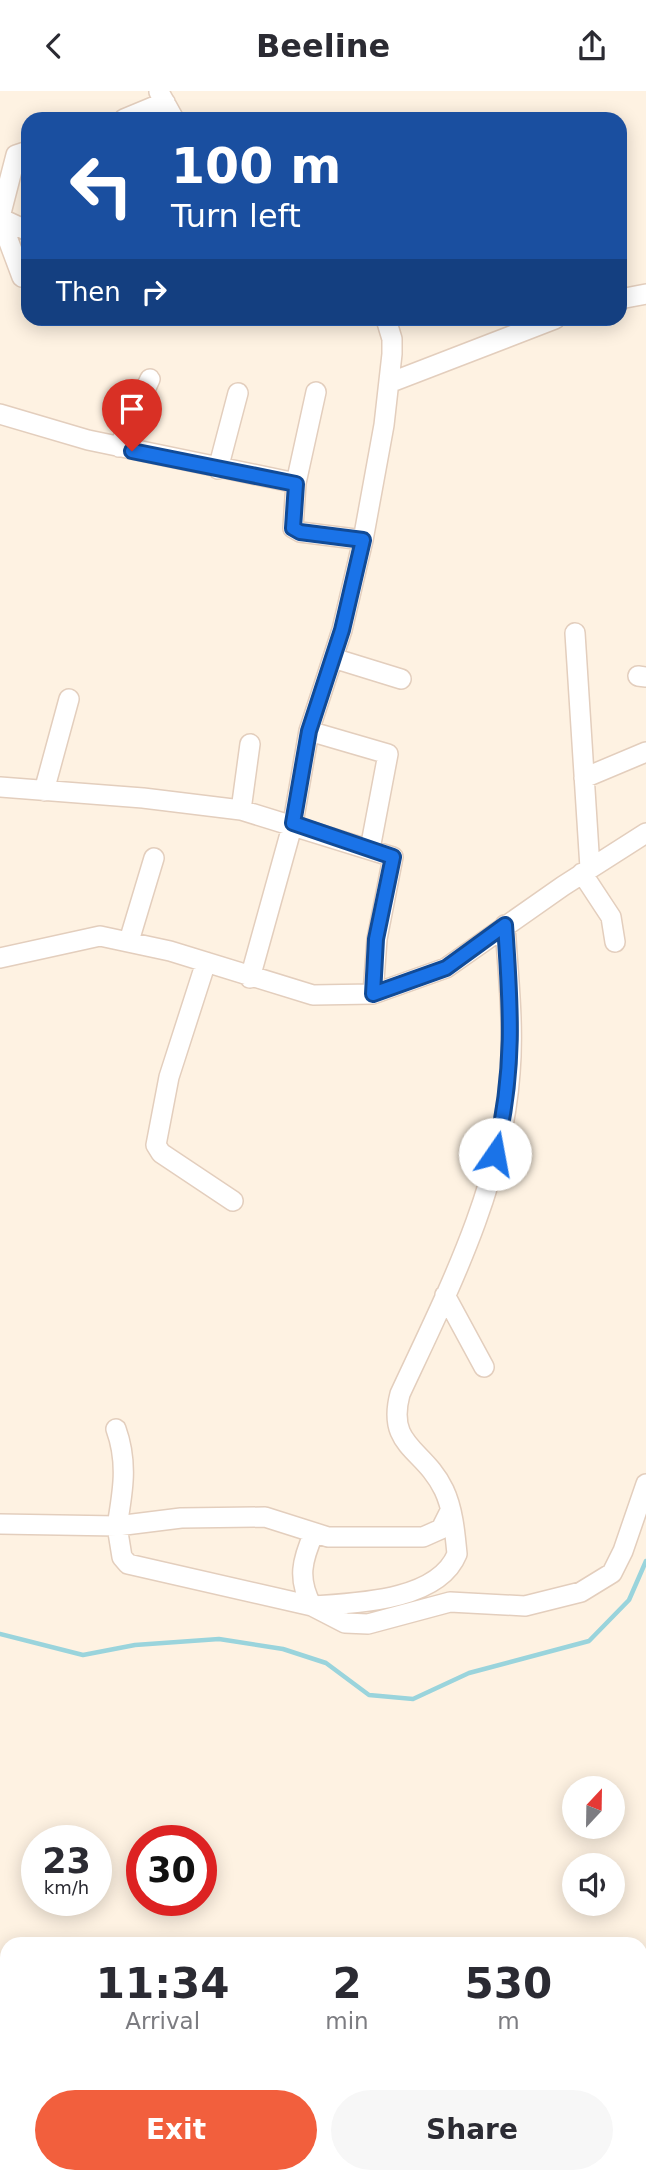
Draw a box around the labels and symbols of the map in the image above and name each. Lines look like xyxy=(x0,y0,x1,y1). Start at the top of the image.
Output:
pin xyxy=(102,379,162,451)
position arrow xyxy=(458,1117,532,1191)
north arrow xyxy=(562,1776,625,1839)
speed limit sign: 30 xyxy=(126,1825,217,1916)

